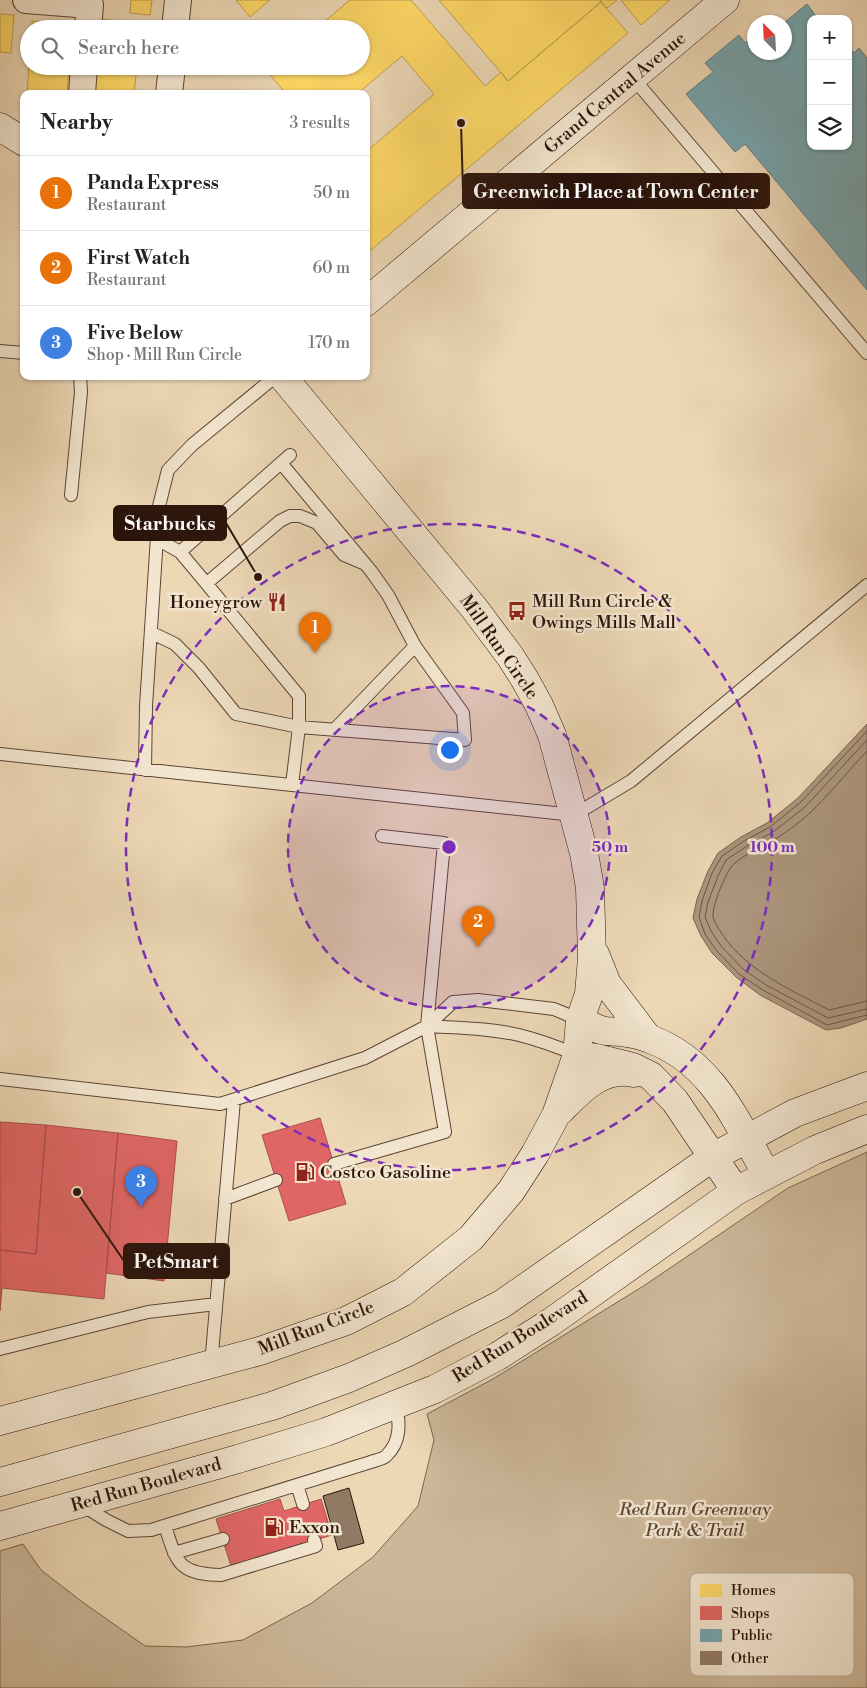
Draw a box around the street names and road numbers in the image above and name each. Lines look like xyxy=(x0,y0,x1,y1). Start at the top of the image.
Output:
street label: Grand Central Avenue xyxy=(539,27,691,159)
street label: Mill Run Circle xyxy=(454,590,544,704)
street label: Red Run Boulevard xyxy=(448,1286,593,1388)
street label: Mill Run Circle xyxy=(255,1295,377,1361)
street label: Red Run Boulevard xyxy=(68,1452,225,1518)

